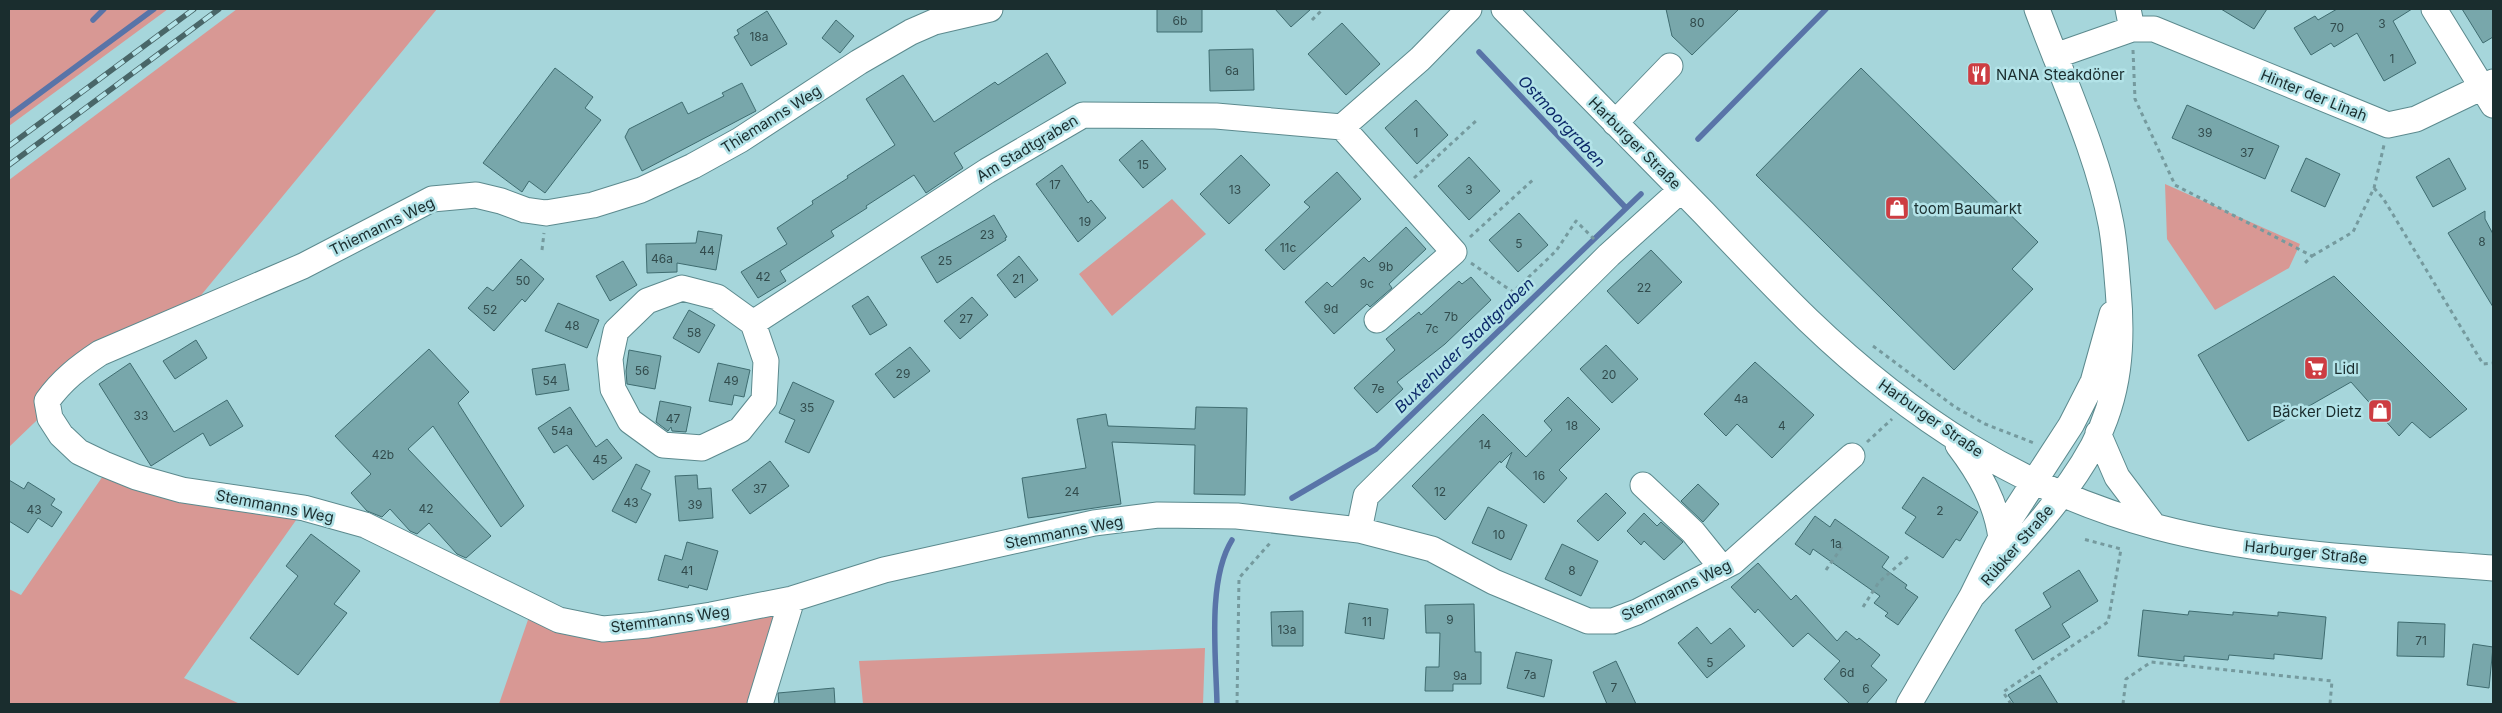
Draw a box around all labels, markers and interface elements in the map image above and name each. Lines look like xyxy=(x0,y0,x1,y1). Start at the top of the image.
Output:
house number: 6b xyxy=(1173,13,1187,28)
house number: 80 xyxy=(1690,15,1705,30)
house number: 3 xyxy=(2378,16,2386,31)
house number: 70 xyxy=(2330,20,2344,35)
house number: 18a xyxy=(749,29,769,44)
house number: 1 xyxy=(2390,51,2394,66)
restaurant icon: NANA Steakdöner xyxy=(1966,61,1992,87)
house number: 6a xyxy=(1225,63,1239,78)
place label: NANA Steakdöner xyxy=(1996,65,2125,84)
street label: Hinter der Linah xyxy=(2258,65,2370,125)
water label: Ostmoorgraben xyxy=(1514,71,1610,171)
street label: Thiemanns Weg xyxy=(717,81,825,157)
street label: Harburger Straße xyxy=(1585,93,1685,193)
street label: Am Stadtgraben xyxy=(973,110,1081,186)
house number: 1 xyxy=(1414,125,1418,140)
house number: 39 xyxy=(2198,125,2212,140)
house number: 37 xyxy=(2240,145,2254,160)
house number: 15 xyxy=(1137,157,1149,172)
house number: 17 xyxy=(1049,177,1061,192)
house number: 13 xyxy=(1229,182,1241,197)
house number: 3 xyxy=(1465,182,1473,197)
street label: Thiemanns Weg xyxy=(326,192,438,260)
shop icon: toom Baumarkt xyxy=(1884,195,1910,221)
place label: toom Baumarkt xyxy=(1914,199,2022,218)
house number: 19 xyxy=(1079,214,1091,229)
house number: 23 xyxy=(980,227,994,242)
house number: 8 xyxy=(2478,234,2486,249)
house number: 5 xyxy=(1515,236,1523,251)
house number: 11c xyxy=(1280,240,1296,255)
house number: 44 xyxy=(699,243,715,258)
house number: 46a xyxy=(651,251,673,266)
house number: 25 xyxy=(938,253,952,268)
house number: 9b xyxy=(1379,259,1393,274)
house number: 42 xyxy=(755,269,771,284)
house number: 21 xyxy=(1012,271,1024,286)
house number: 50 xyxy=(516,273,530,288)
water label: Buxtehuder Stadtgraben xyxy=(1390,273,1538,417)
house number: 9c xyxy=(1360,276,1374,291)
house number: 22 xyxy=(1637,280,1651,295)
house number: 9d xyxy=(1324,301,1338,316)
house number: 52 xyxy=(483,302,497,317)
house number: 7b xyxy=(1444,309,1458,324)
house number: 27 xyxy=(959,311,973,326)
house number: 48 xyxy=(564,318,580,333)
house number: 7c xyxy=(1425,321,1439,336)
house number: 58 xyxy=(687,325,701,340)
supermarket icon: Lidl xyxy=(2303,355,2329,381)
place label: Lidl xyxy=(2334,359,2359,378)
house number: 56 xyxy=(635,363,649,378)
house number: 29 xyxy=(896,366,910,381)
house number: 20 xyxy=(1602,367,1616,382)
house number: 54 xyxy=(542,373,558,388)
house number: 49 xyxy=(723,373,739,388)
street label: Harburger Straße xyxy=(1875,375,1987,461)
house number: 7e xyxy=(1371,381,1385,396)
house number: 4a xyxy=(1734,391,1748,406)
shop icon: Bäcker Dietz xyxy=(2367,398,2393,424)
house number: 35 xyxy=(800,400,814,415)
place label: Bäcker Dietz xyxy=(2272,402,2362,421)
house number: 33 xyxy=(134,408,148,423)
house number: 47 xyxy=(666,411,680,426)
house number: 18 xyxy=(1566,418,1578,433)
house number: 4 xyxy=(1778,418,1786,433)
house number: 54a xyxy=(551,423,573,438)
house number: 14 xyxy=(1479,437,1492,452)
house number: 42b xyxy=(372,447,394,462)
house number: 45 xyxy=(592,452,608,467)
house number: 16 xyxy=(1533,468,1545,483)
house number: 37 xyxy=(753,481,767,496)
house number: 24 xyxy=(1065,484,1080,499)
house number: 12 xyxy=(1434,484,1446,499)
street label: Stemmanns Weg xyxy=(214,485,336,527)
house number: 43 xyxy=(623,495,639,510)
house number: 39 xyxy=(688,497,702,512)
house number: 42 xyxy=(418,501,434,516)
street label: Rübker Straße xyxy=(1977,501,2057,589)
house number: 43 xyxy=(26,502,42,517)
house number: 2 xyxy=(1936,503,1944,518)
street label: Stemmanns Weg xyxy=(1003,511,1125,553)
house number: 10 xyxy=(1493,527,1505,542)
house number: 1a xyxy=(1830,536,1842,551)
street label: Harburger Straße xyxy=(2244,536,2368,568)
street label: Stemmanns Weg xyxy=(1618,555,1734,625)
house number: 41 xyxy=(681,563,693,578)
house number: 8 xyxy=(1568,563,1576,578)
street label: Stemmanns Weg xyxy=(609,601,731,637)
house number: 9 xyxy=(1446,612,1454,627)
house number: 11 xyxy=(1362,614,1372,629)
house number: 13a xyxy=(1277,622,1297,637)
house number: 71 xyxy=(2415,633,2427,648)
house number: 5 xyxy=(1706,655,1714,670)
house number: 6d xyxy=(1840,665,1854,680)
house number: 7a xyxy=(1524,667,1536,682)
house number: 9a xyxy=(1453,668,1467,683)
house number: 7 xyxy=(1611,680,1618,695)
house number: 6 xyxy=(1862,681,1870,696)

